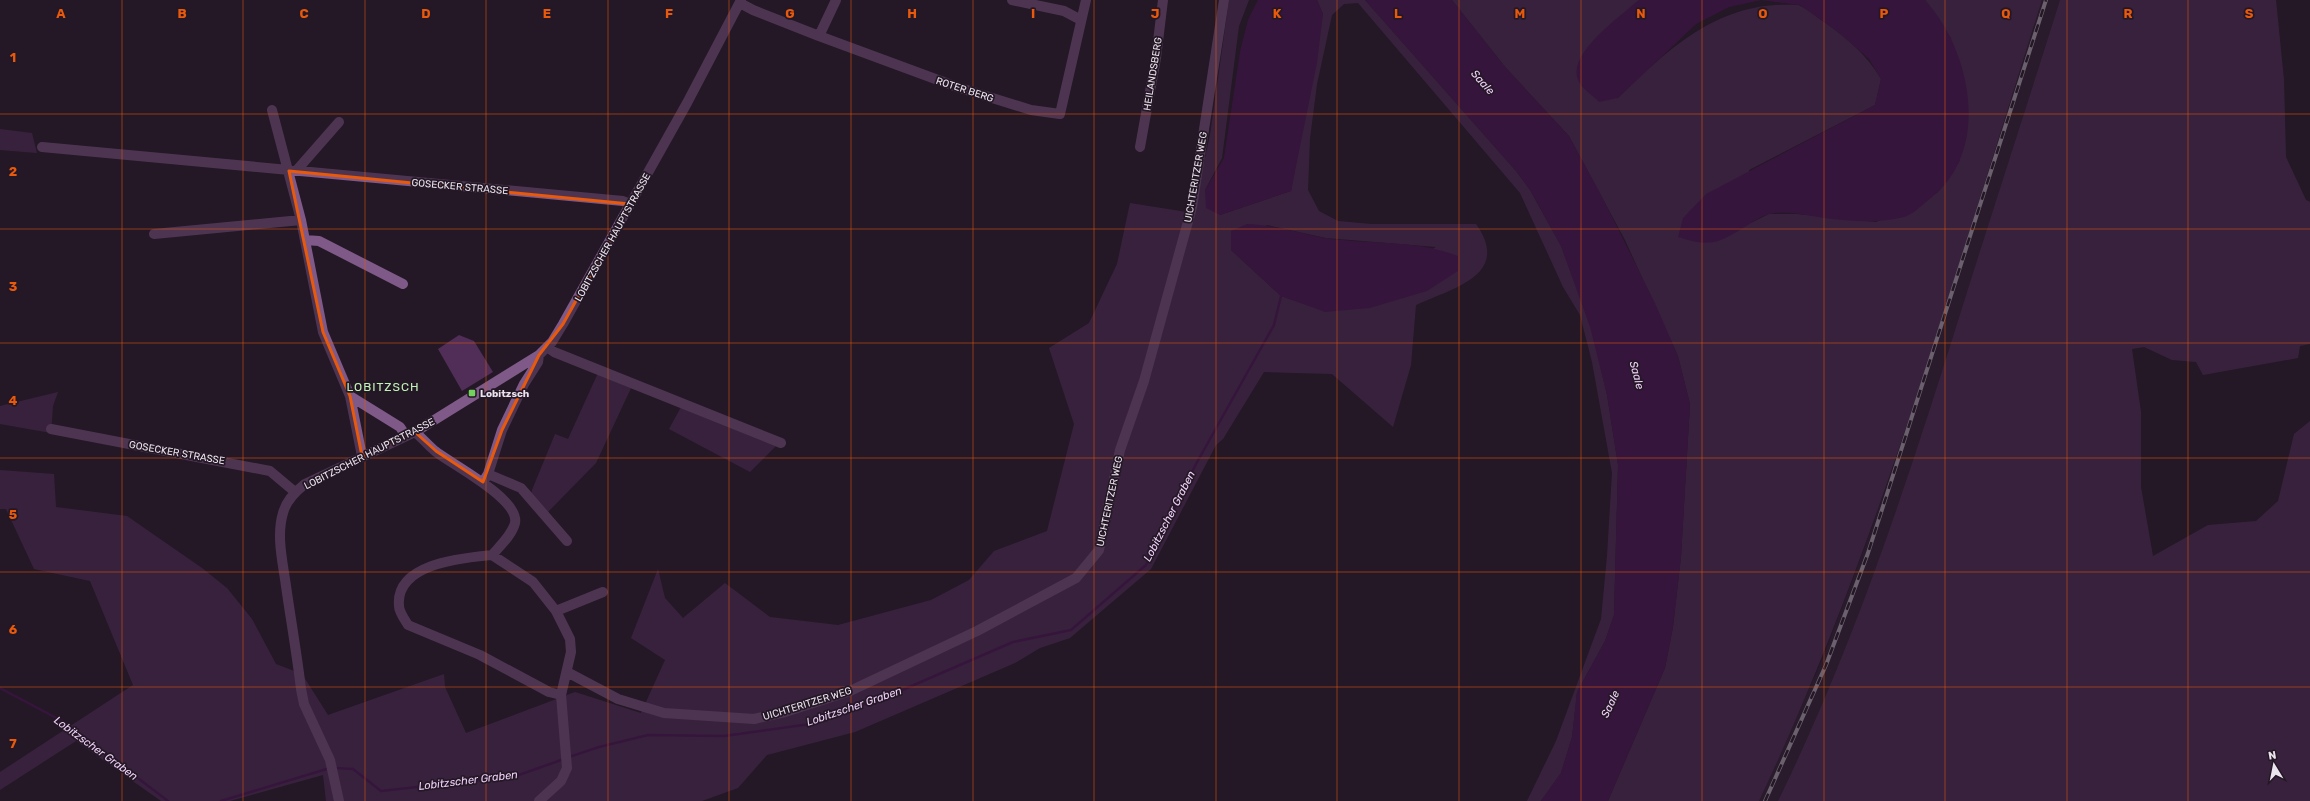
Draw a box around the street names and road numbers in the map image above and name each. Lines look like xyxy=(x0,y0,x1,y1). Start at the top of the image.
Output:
street label: HEILANDSBERG xyxy=(1141,36,1165,112)
street label: ROTER BERG xyxy=(934,75,995,105)
street label: UICHTERITZER WEG xyxy=(1182,131,1210,224)
street label: LOBITZSCHER HAUPTSTRASSE xyxy=(572,171,653,304)
street label: GOSECKER STRASSE xyxy=(411,177,509,197)
street label: LOBITZSCHER HAUPTSTRASSE xyxy=(302,416,437,492)
street label: GOSECKER STRASSE xyxy=(128,439,226,467)
street label: UICHTERITZER WEG xyxy=(1095,455,1125,548)
street label: UICHTERITZER WEG xyxy=(761,685,853,723)

